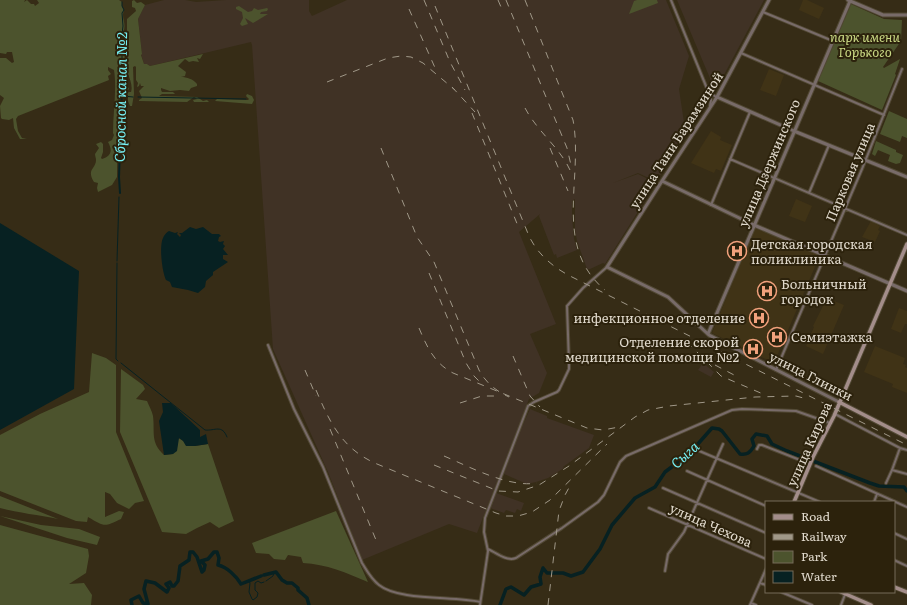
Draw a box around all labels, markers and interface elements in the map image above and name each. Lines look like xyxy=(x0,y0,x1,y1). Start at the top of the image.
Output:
park label: парк имени Горького xyxy=(830,27,900,61)
water label: Сбросной канал №2 xyxy=(109,32,131,162)
street label: улица Тани Барамзиной xyxy=(624,67,727,212)
street label: улица Дзержинского xyxy=(733,96,804,230)
street label: Парковая улица xyxy=(820,119,879,224)
place label: Детская городская поликлиника xyxy=(751,234,873,268)
hospital icon: Детская городская поликлиника xyxy=(726,240,748,262)
place label: Больничный городок xyxy=(781,274,867,308)
hospital icon: Больничный городок xyxy=(756,280,778,302)
hospital icon: инфекционное отделение xyxy=(748,307,770,329)
place label: инфекционное отделение xyxy=(573,308,745,327)
hospital icon: Семиэтажка xyxy=(766,326,788,348)
place label: Семиэтажка xyxy=(791,327,873,346)
place label: Отделение скорой медицинской помощи №2 xyxy=(565,332,739,366)
hospital icon: Отделение скорой медицинской помощи №2 xyxy=(742,338,764,360)
street label: улица Глинки xyxy=(766,346,856,405)
street label: улица Кирова xyxy=(781,398,836,489)
water label: Сыга xyxy=(666,436,703,472)
street label: улица Чехова xyxy=(667,498,755,551)
legend xyxy=(765,501,895,593)
text: Road xyxy=(801,507,831,525)
text: Railway xyxy=(801,527,847,545)
text: Park xyxy=(801,547,828,565)
text: Water xyxy=(801,567,837,585)

